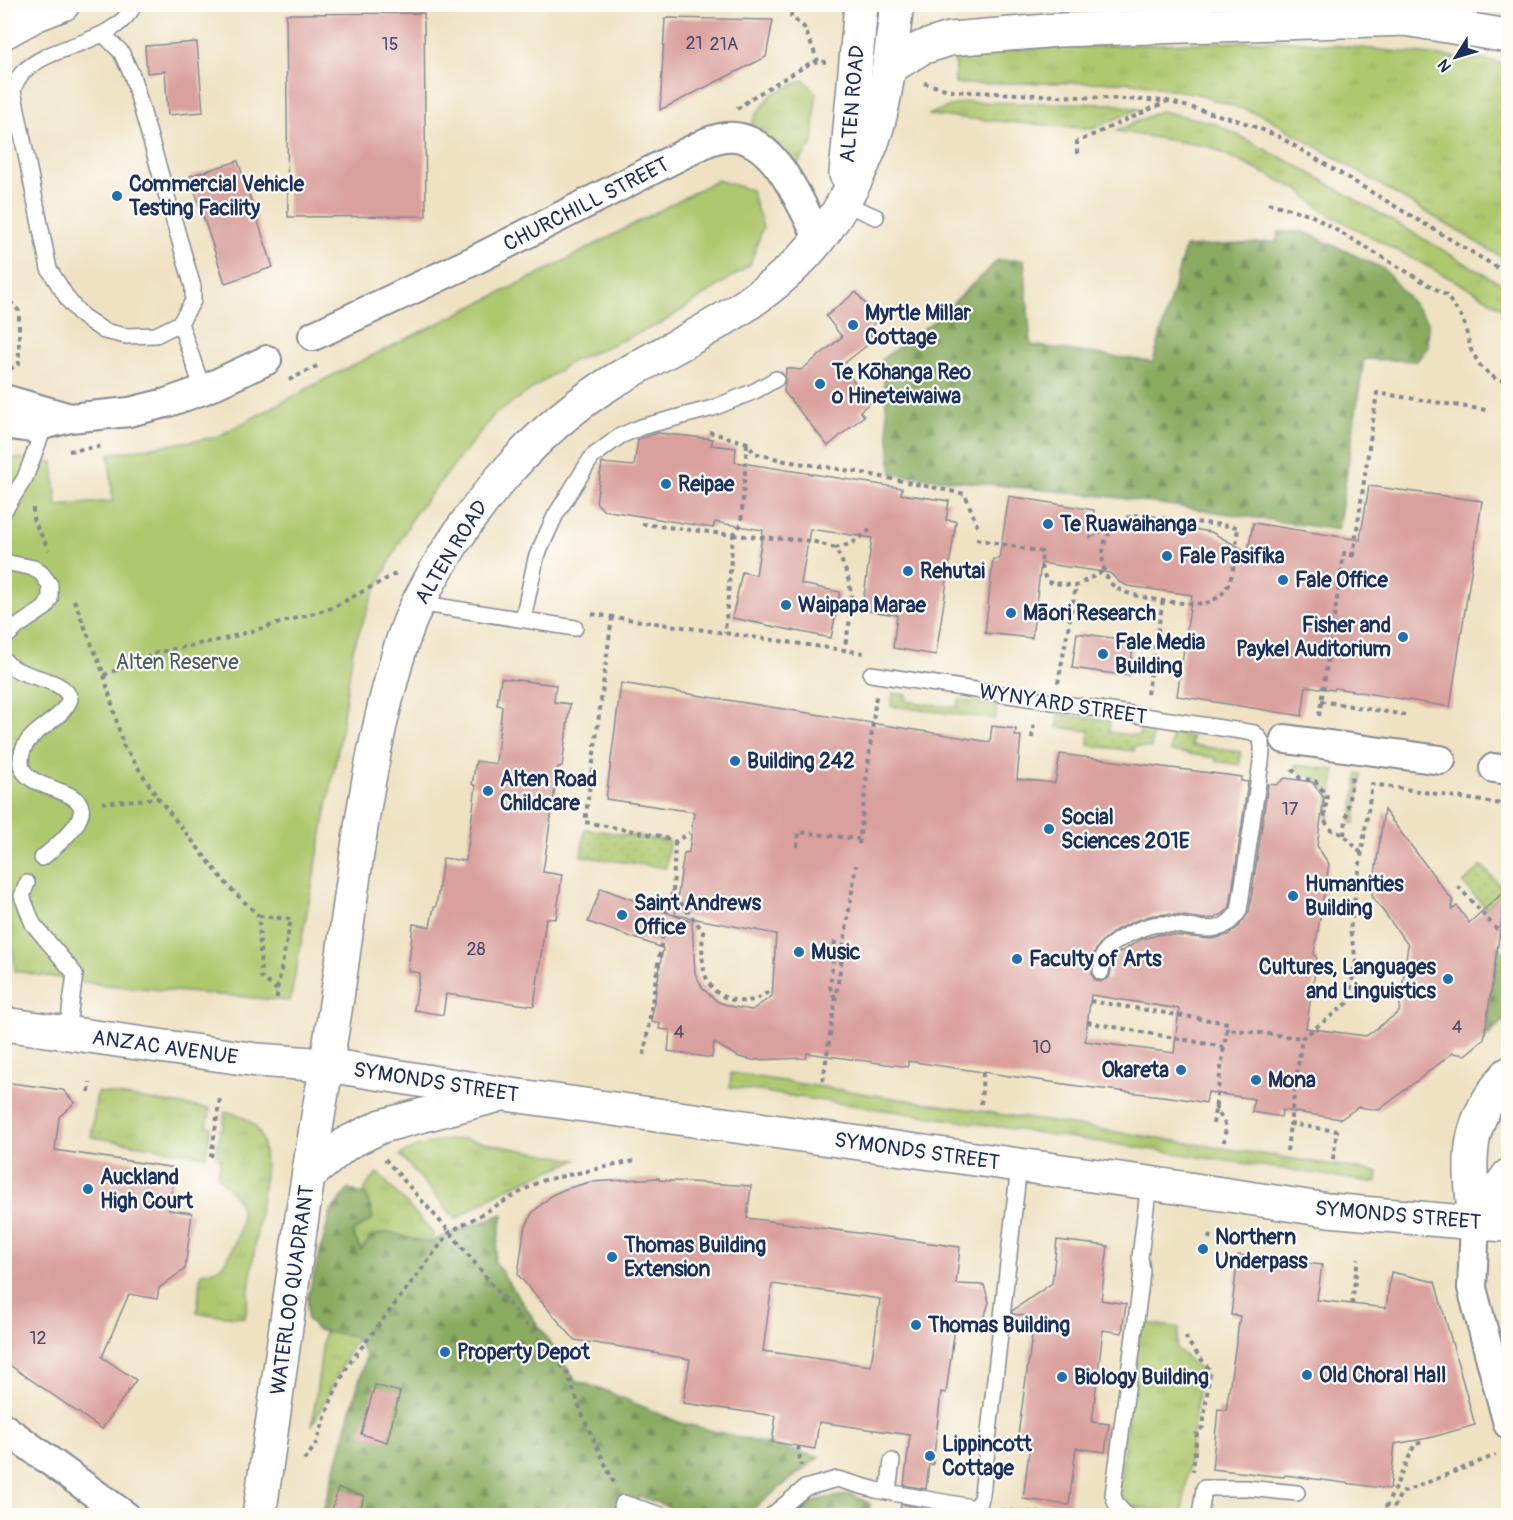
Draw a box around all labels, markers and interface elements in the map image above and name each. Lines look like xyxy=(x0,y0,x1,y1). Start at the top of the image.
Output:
north arrow xyxy=(1426,27,1486,87)
house number: 21 xyxy=(685,32,703,55)
house number: 15 xyxy=(382,33,398,56)
house number: 21A xyxy=(710,33,739,56)
street label: ALTEN ROAD xyxy=(834,44,871,164)
text: N xyxy=(1433,55,1456,76)
street label: CHURCHILL STREET xyxy=(499,151,674,258)
place label: Commercial Vehicle Testing Facility xyxy=(128,171,305,222)
marker: Commercial Vehicle Testing Facility xyxy=(110,189,124,203)
place label: Myrtle Millar Cottage xyxy=(865,300,972,351)
marker: Myrtle Millar Cottage xyxy=(846,318,860,332)
place label: Te Kōhanga Reo o Hineteiwaiwa xyxy=(831,359,972,410)
marker: Te Kōhanga Reo o Hineteiwaiwa xyxy=(813,377,827,391)
place label: Reipae xyxy=(678,471,735,498)
marker: Reipae xyxy=(659,477,673,491)
street label: ALTEN ROAD xyxy=(409,495,494,609)
place label: Te Ruawaihanga xyxy=(1059,511,1197,538)
marker: Te Ruawaihanga xyxy=(1041,517,1055,531)
place label: Fale Pasifika xyxy=(1179,543,1285,570)
marker: Fale Pasifika xyxy=(1160,549,1174,563)
place label: Rehutai xyxy=(920,558,985,585)
marker: Rehutai xyxy=(901,564,915,578)
place label: Fale Office xyxy=(1295,567,1389,594)
marker: Fale Office xyxy=(1276,573,1290,587)
place label: Waipapa Marae xyxy=(798,592,926,619)
marker: Waipapa Marae xyxy=(779,598,793,612)
place label: Māori Research xyxy=(1023,600,1156,627)
marker: Māori Research xyxy=(1004,606,1018,620)
place label: Fisher and Paykel Auditorium xyxy=(1236,612,1391,663)
place label: Fale Media Building xyxy=(1115,629,1206,680)
marker: Fisher and Paykel Auditorium xyxy=(1396,630,1410,644)
marker: Fale Media Building xyxy=(1096,647,1110,661)
park label: Alten Reserve xyxy=(115,649,239,676)
street label: WYNYARD STREET xyxy=(977,678,1149,731)
place label: Building 242 xyxy=(747,748,855,775)
marker: Building 242 xyxy=(728,754,742,768)
place label: Alten Road Childcare xyxy=(500,766,597,817)
marker: Alten Road Childcare xyxy=(481,784,495,798)
house number: 17 xyxy=(1282,798,1299,821)
place label: Social Sciences 201E xyxy=(1061,804,1190,855)
marker: Social Sciences 201E xyxy=(1042,822,1056,836)
place label: Humanities Building xyxy=(1305,871,1404,922)
marker: Humanities Building xyxy=(1286,889,1300,903)
place label: Saint Andrews Office xyxy=(634,890,762,941)
marker: Saint Andrews Office xyxy=(615,908,629,922)
house number: 28 xyxy=(466,938,486,961)
place label: Music xyxy=(811,939,861,966)
marker: Music xyxy=(792,945,806,959)
place label: Faculty of Arts xyxy=(1029,946,1162,973)
marker: Faculty of Arts xyxy=(1010,952,1024,966)
place label: Cultures, Languages and Linguistics xyxy=(1259,954,1437,1005)
marker: Cultures, Languages and Linguistics xyxy=(1441,972,1455,986)
house number: 4 xyxy=(1452,1016,1463,1039)
house number: 4 xyxy=(674,1021,685,1044)
street label: ANZAC AVENUE xyxy=(90,1024,240,1071)
house number: 10 xyxy=(1032,1036,1052,1059)
street label: SYMONDS STREET xyxy=(352,1056,521,1109)
place label: Okareta xyxy=(1101,1057,1169,1084)
marker: Okareta xyxy=(1174,1063,1188,1077)
place label: Mona xyxy=(1268,1067,1316,1094)
marker: Mona xyxy=(1249,1073,1263,1087)
street label: SYMONDS STREET xyxy=(833,1127,1002,1177)
place label: Auckland High Court xyxy=(100,1164,194,1215)
marker: Auckland High Court xyxy=(81,1182,95,1196)
street label: WATERLOO QUADRANT xyxy=(264,1183,321,1397)
street label: SYMONDS STREET xyxy=(1314,1195,1482,1236)
place label: Northern Underpass xyxy=(1215,1224,1308,1275)
place label: Thomas Building Extension xyxy=(623,1232,766,1283)
marker: Northern Underpass xyxy=(1196,1242,1210,1256)
marker: Thomas Building Extension xyxy=(605,1250,619,1264)
place label: Thomas Building xyxy=(927,1312,1070,1339)
marker: Thomas Building xyxy=(909,1318,923,1332)
house number: 12 xyxy=(29,1327,47,1350)
place label: Property Depot xyxy=(457,1339,590,1366)
marker: Property Depot xyxy=(438,1345,452,1359)
place label: Old Choral Hall xyxy=(1319,1362,1446,1389)
place label: Biology Building xyxy=(1074,1364,1209,1391)
marker: Old Choral Hall xyxy=(1300,1368,1314,1382)
marker: Biology Building xyxy=(1055,1370,1069,1384)
place label: Lippincott Cottage xyxy=(942,1431,1032,1482)
marker: Lippincott Cottage xyxy=(923,1449,937,1463)

